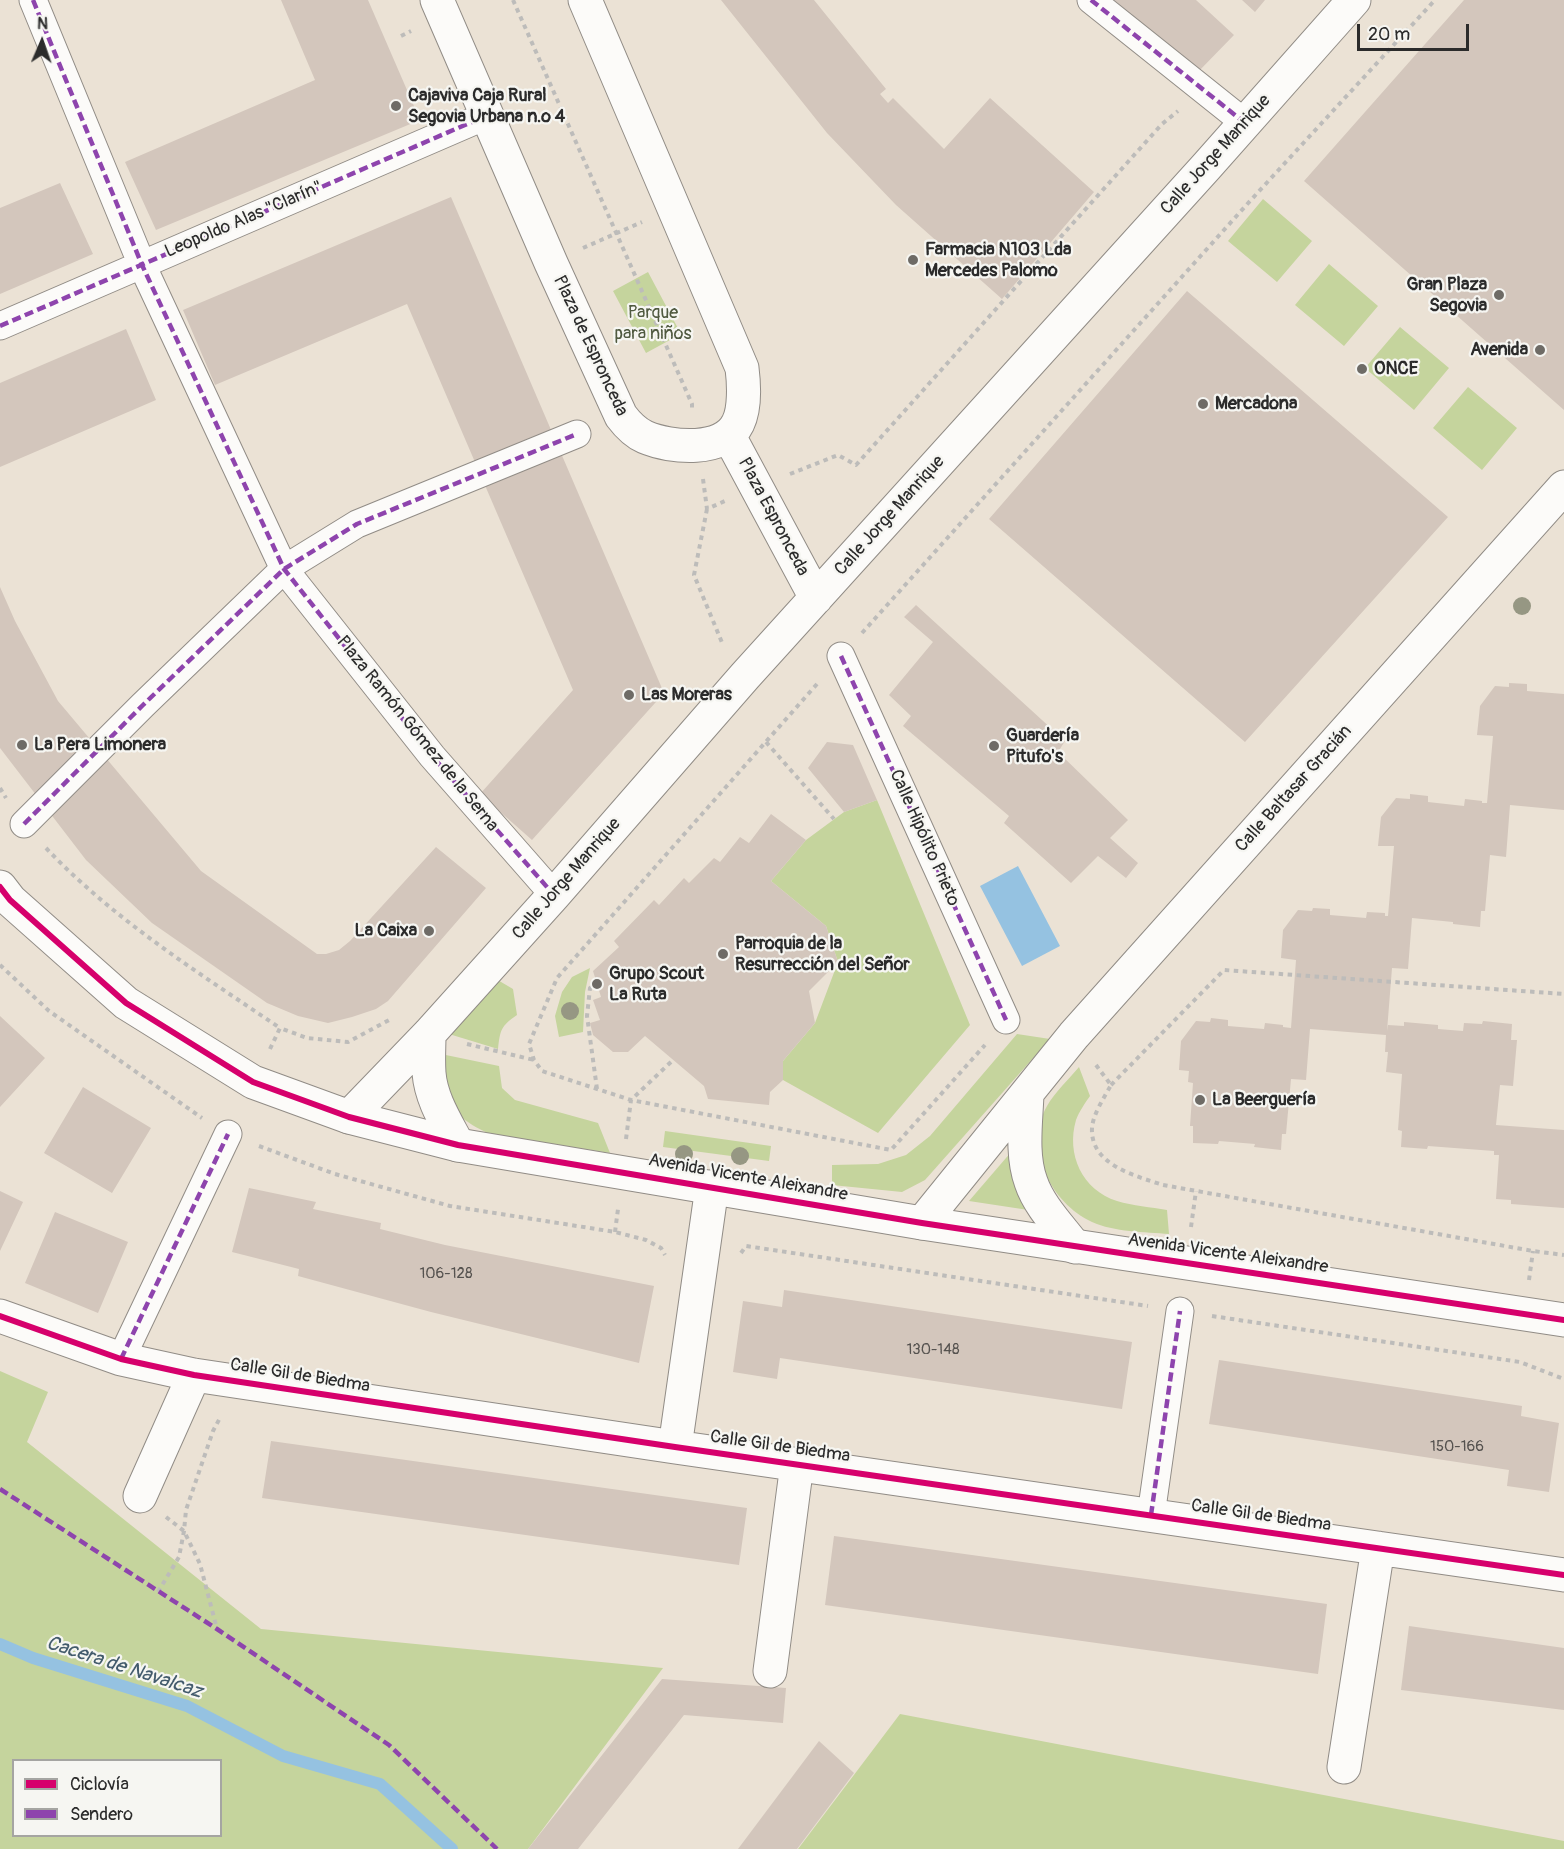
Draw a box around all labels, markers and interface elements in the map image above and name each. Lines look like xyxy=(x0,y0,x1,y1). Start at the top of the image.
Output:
north arrow xyxy=(12,12,72,72)
scale bar xyxy=(1360,12,1472,50)
text: N xyxy=(37,14,48,34)
text: 20 m xyxy=(1368,23,1410,46)
place label: Cajaviva Caja Rural Segovia Urbana n.º 4 xyxy=(408,85,565,128)
street label: Calle Jorge Manrique xyxy=(1156,90,1276,220)
marker: Cajaviva Caja Rural Segovia Urbana n.º 4 xyxy=(389,99,403,113)
street label: Leopoldo Alas "Clarín" xyxy=(162,177,326,263)
place label: Farmacia N103 Lda Mercedes Palomo xyxy=(925,239,1071,282)
marker: Farmacia N103 Lda Mercedes Palomo xyxy=(906,253,920,267)
street label: Plaza de Espronceda xyxy=(548,272,632,420)
place label: Gran Plaza Segovia xyxy=(1406,274,1487,316)
marker: Gran Plaza Segovia xyxy=(1492,288,1506,302)
park label: Parque para niños xyxy=(614,302,692,344)
place label: Avenida xyxy=(1470,339,1528,361)
marker: Avenida xyxy=(1533,343,1547,357)
place label: ONCE xyxy=(1374,358,1418,380)
marker: ONCE xyxy=(1355,362,1369,376)
place label: Mercadona xyxy=(1215,393,1297,415)
marker: Mercadona xyxy=(1196,397,1210,411)
street label: Calle Jorge Manrique xyxy=(830,451,950,581)
street label: Plaza Espronceda xyxy=(733,454,813,580)
street label: Plaza Ramón Gómez de la Serna xyxy=(331,632,503,836)
place label: Las Moreras xyxy=(641,684,732,706)
marker: Las Moreras xyxy=(622,688,636,702)
street label: Calle Baltasar Gracián xyxy=(1231,721,1357,857)
place label: Guardería Pitufo's xyxy=(1006,725,1079,768)
place label: La Pera Limonera xyxy=(34,734,166,756)
marker: La Pera Limonera xyxy=(15,738,29,752)
marker: Guardería Pitufo's xyxy=(987,739,1001,753)
street label: Calle Hipólito Prieto xyxy=(884,766,964,910)
street label: Calle Jorge Manrique xyxy=(508,814,626,944)
place label: La Caixa xyxy=(355,920,417,942)
marker: La Caixa xyxy=(422,924,436,938)
place label: Parroquia de la Resurrección del Señor xyxy=(735,933,910,976)
marker: Parroquia de la Resurrección del Señor xyxy=(716,947,730,961)
place label: Grupo Scout La Ruta xyxy=(609,963,704,1006)
marker: Grupo Scout La Ruta xyxy=(590,977,604,991)
place label: La Beerguería xyxy=(1212,1089,1316,1111)
marker: La Beerguería xyxy=(1193,1093,1207,1107)
street label: Avenida Vicente Aleixandre xyxy=(647,1150,849,1206)
street label: Avenida Vicente Aleixandre xyxy=(1126,1229,1330,1279)
house number: 106-128 xyxy=(419,1265,473,1283)
house number: 130-148 xyxy=(907,1341,959,1359)
street label: Calle Gil de Biedma xyxy=(228,1354,372,1398)
street label: Calle Gil de Biedma xyxy=(708,1426,852,1468)
house number: 150-166 xyxy=(1430,1438,1484,1456)
street label: Calle Gil de Biedma xyxy=(1189,1495,1333,1537)
water label: Cacera de Navalcaz xyxy=(43,1631,205,1705)
legend xyxy=(12,1759,222,1837)
text: Ciclovía xyxy=(70,1773,129,1796)
text: Sendero xyxy=(70,1803,133,1826)

